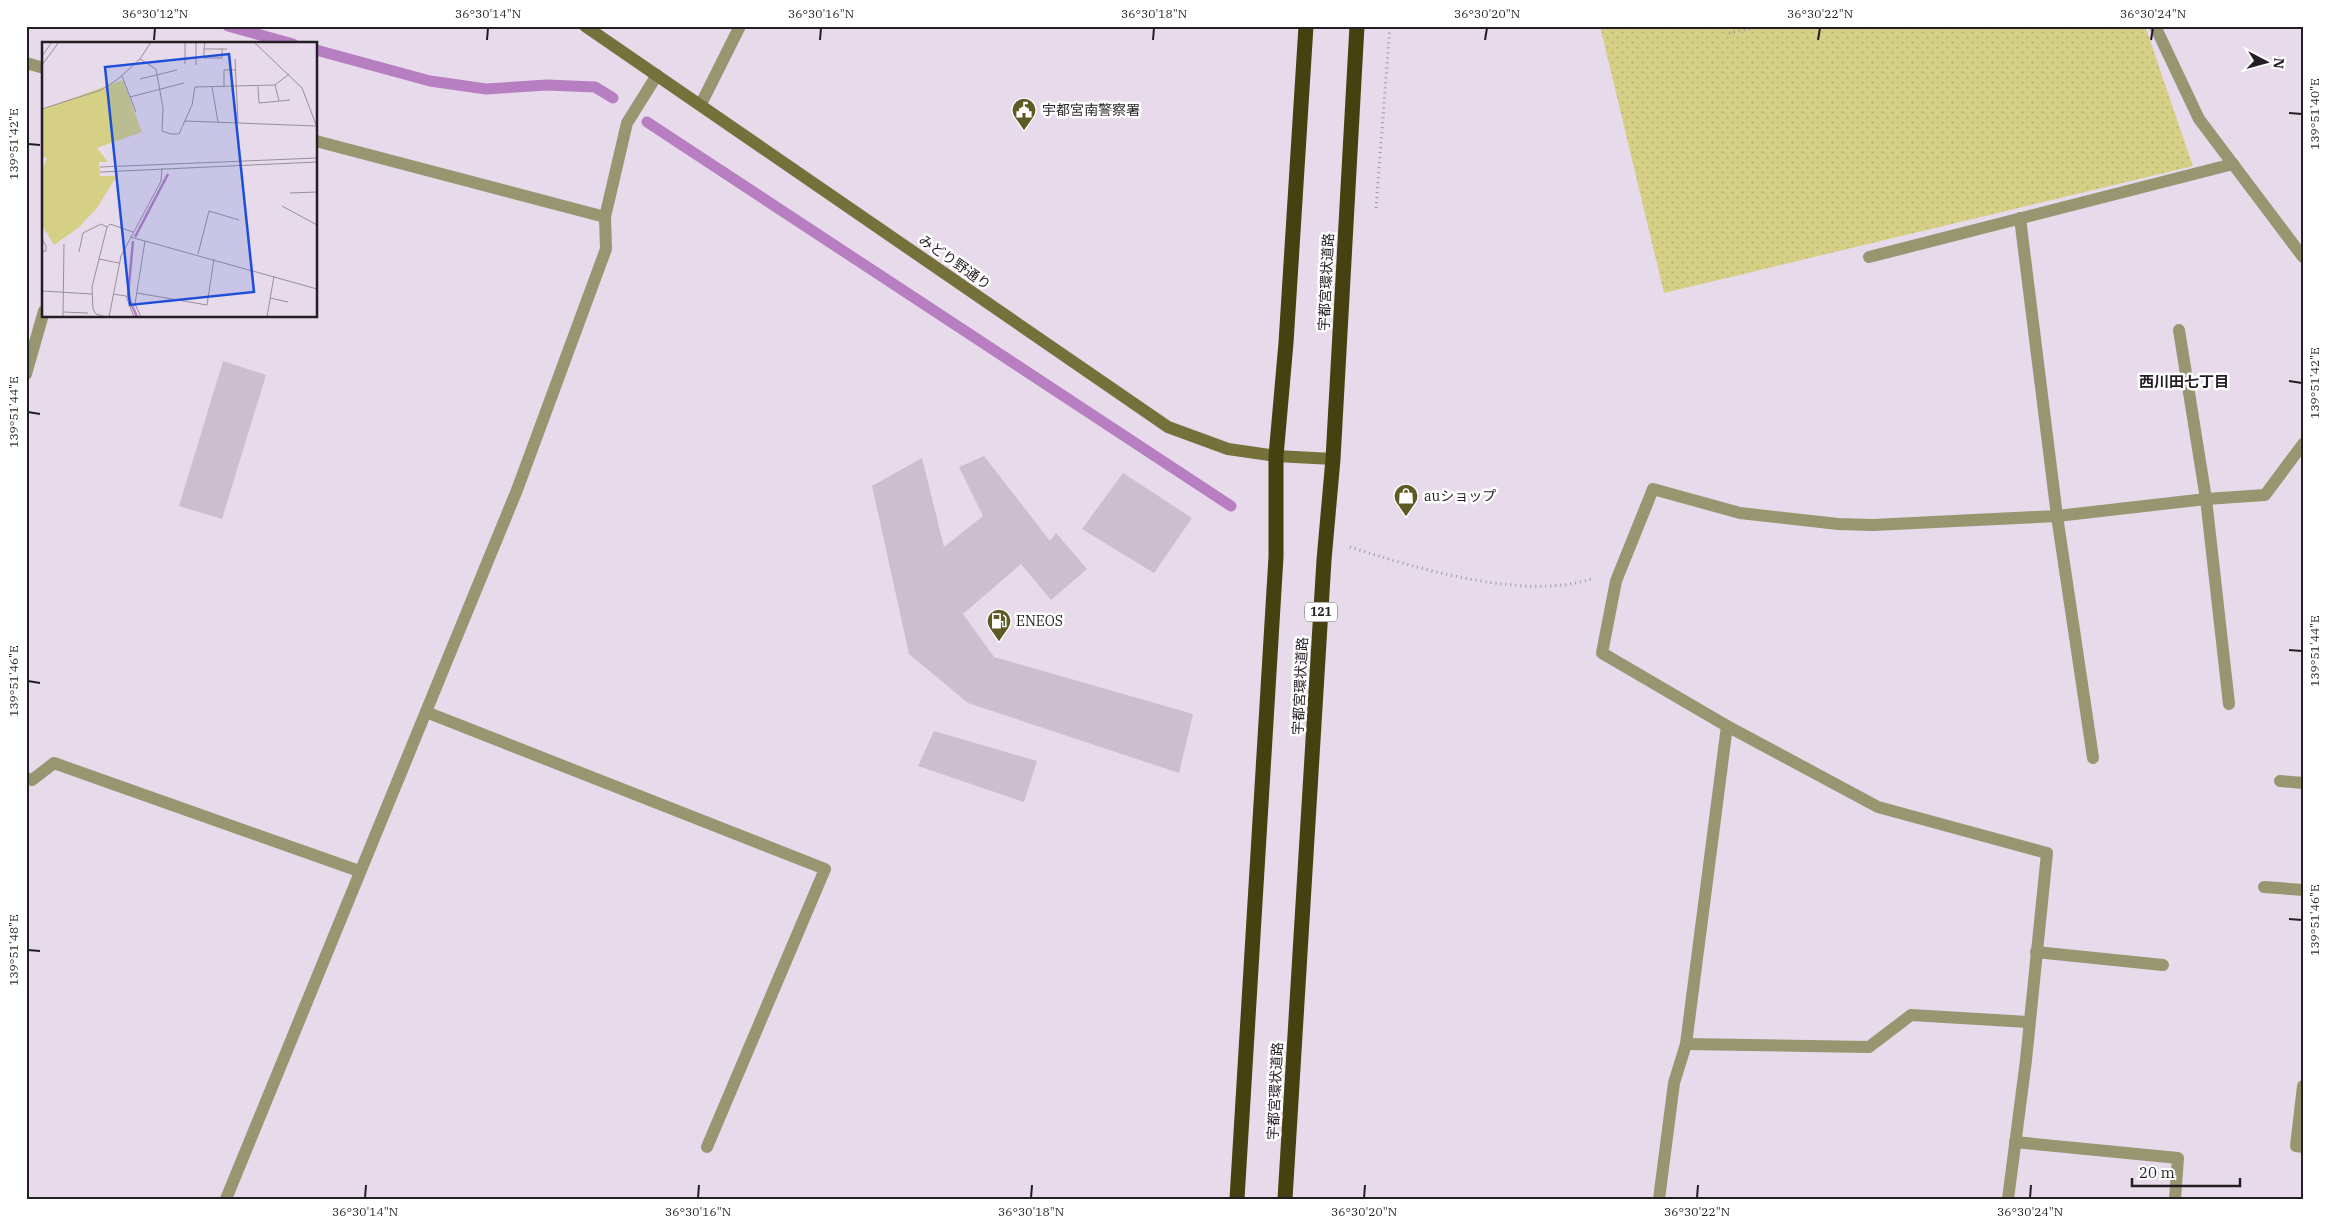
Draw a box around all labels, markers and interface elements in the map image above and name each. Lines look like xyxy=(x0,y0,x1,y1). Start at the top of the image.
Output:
text: 36°30'12"N xyxy=(122,6,188,21)
text: 36°30'14"N xyxy=(455,6,521,21)
text: 36°30'16"N xyxy=(788,6,854,21)
text: 36°30'18"N xyxy=(1121,6,1187,21)
text: 36°30'20"N xyxy=(1454,6,1520,21)
text: 36°30'22"N xyxy=(1787,6,1853,21)
text: 36°30'24"N xyxy=(2120,6,2186,21)
north arrow xyxy=(2242,38,2292,88)
inset map xyxy=(42,42,318,318)
text: N xyxy=(2269,57,2288,70)
text: 139°51'40"E xyxy=(2307,78,2322,150)
public building icon: 宇都宮南警察署 xyxy=(1011,97,1037,131)
place label: 宇都宮南警察署 xyxy=(1042,101,1140,119)
text: 139°51'42"E xyxy=(6,108,21,180)
street label: みどり野通り xyxy=(915,231,995,293)
street label: 宇都宮環状道路 xyxy=(1314,233,1338,331)
text: 139°51'42"E xyxy=(2307,347,2322,419)
district label: 西川田七丁目 xyxy=(2139,372,2229,391)
text: 139°51'44"E xyxy=(6,376,21,448)
shop icon: auショップ xyxy=(1393,483,1419,517)
place label: auショップ xyxy=(1424,487,1496,505)
road number: 121 xyxy=(1305,602,1337,622)
fuel station icon: ENEOS xyxy=(986,608,1012,642)
place label: ENEOS xyxy=(1016,612,1063,630)
text: 139°51'44"E xyxy=(2307,615,2322,687)
street label: 宇都宮環状道路 xyxy=(1288,637,1312,735)
text: 139°51'46"E xyxy=(6,645,21,717)
text: 139°51'46"E xyxy=(2307,884,2322,956)
text: 139°51'48"E xyxy=(6,914,21,986)
street label: 宇都宮環状道路 xyxy=(1263,1042,1287,1140)
scale bar xyxy=(2132,1155,2239,1187)
text: 20 m xyxy=(2139,1163,2175,1182)
text: 36°30'14"N xyxy=(332,1204,398,1219)
text: 36°30'16"N xyxy=(665,1204,731,1219)
text: 36°30'18"N xyxy=(998,1204,1064,1219)
text: 36°30'20"N xyxy=(1331,1204,1397,1219)
text: 36°30'22"N xyxy=(1664,1204,1730,1219)
text: 36°30'24"N xyxy=(1997,1204,2063,1219)

